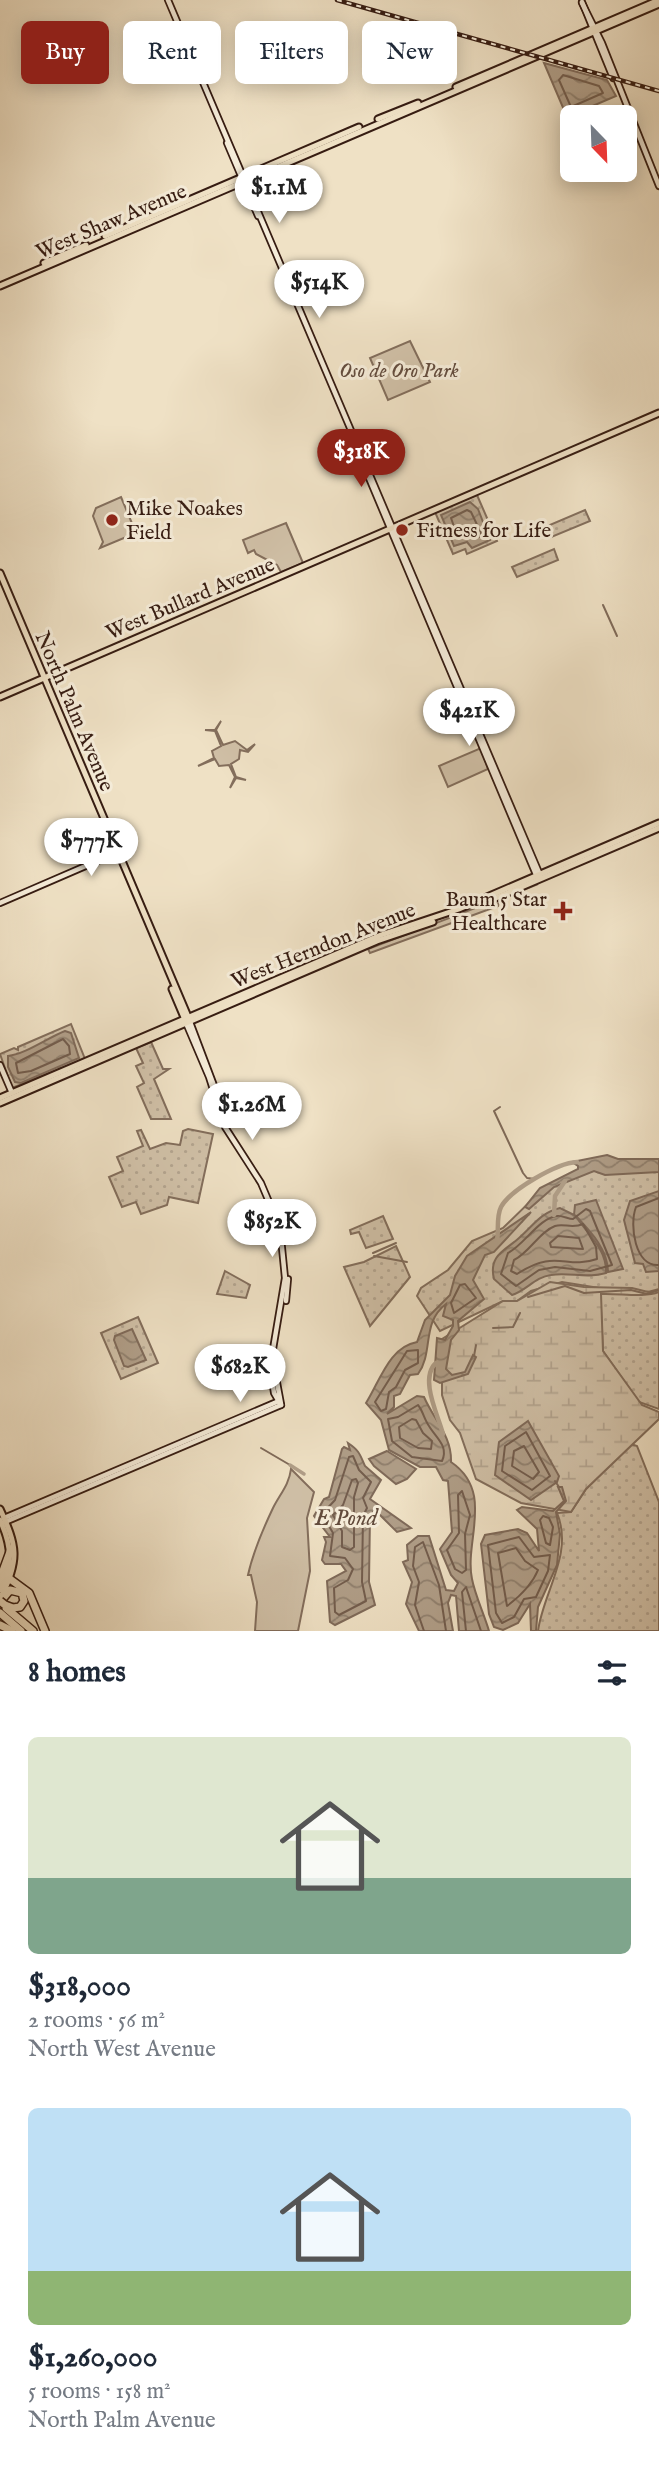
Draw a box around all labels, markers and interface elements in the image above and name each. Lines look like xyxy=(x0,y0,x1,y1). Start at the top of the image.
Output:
chip: Buy xyxy=(21,21,109,84)
chip: Rent xyxy=(123,21,221,84)
chip: Filters xyxy=(235,21,348,84)
chip: New xyxy=(362,21,457,84)
north arrow xyxy=(560,105,637,182)
map controls xyxy=(560,105,637,182)
pin: $1.1M xyxy=(230,166,328,225)
text: $1.1M xyxy=(251,173,307,202)
street label: West Shaw Avenue xyxy=(32,178,191,266)
pin: $514K xyxy=(270,260,368,320)
text: $514K xyxy=(290,268,348,297)
park label: Oso de Oro Park xyxy=(339,358,459,385)
pin: $318K xyxy=(312,430,410,489)
text: $318K xyxy=(333,437,389,466)
place label: Mike Noakes Field xyxy=(126,496,243,547)
marker: Mike Noakes Field xyxy=(104,512,120,528)
place label: Fitness for Life xyxy=(416,518,551,545)
marker: Fitness for Life xyxy=(394,522,410,538)
street label: West Bullard Avenue xyxy=(102,551,279,647)
street label: North Palm Avenue xyxy=(28,627,120,796)
pin: $421K xyxy=(420,688,518,748)
text: $421K xyxy=(439,696,499,725)
pin: $777K xyxy=(42,818,140,878)
text: $777K xyxy=(60,826,122,855)
place label: Baum 5 Star Healthcare xyxy=(445,887,547,938)
street label: West Herndon Avenue xyxy=(227,897,420,996)
marker: Baum 5 Star Healthcare xyxy=(553,901,573,921)
pin: $1.26M xyxy=(195,1082,309,1142)
text: $1.26M xyxy=(218,1090,286,1119)
pin: $852K xyxy=(223,1200,321,1259)
text: $852K xyxy=(243,1207,301,1236)
pin: $682K xyxy=(191,1344,289,1404)
text: $682K xyxy=(211,1352,269,1381)
water label: E Pond xyxy=(313,1504,380,1533)
text: 8 homes xyxy=(28,1654,126,1692)
icon: filters xyxy=(593,1654,631,1692)
icon: home xyxy=(267,1783,393,1909)
text: $318,000 xyxy=(28,1968,131,2006)
text: 2 rooms · 56 m² xyxy=(28,2006,165,2035)
text: North West Avenue xyxy=(28,2035,216,2064)
icon: home xyxy=(267,2154,393,2280)
text: $1,260,000 xyxy=(28,2339,157,2377)
text: 5 rooms · 158 m² xyxy=(28,2377,171,2406)
text: North Palm Avenue xyxy=(28,2406,216,2435)

